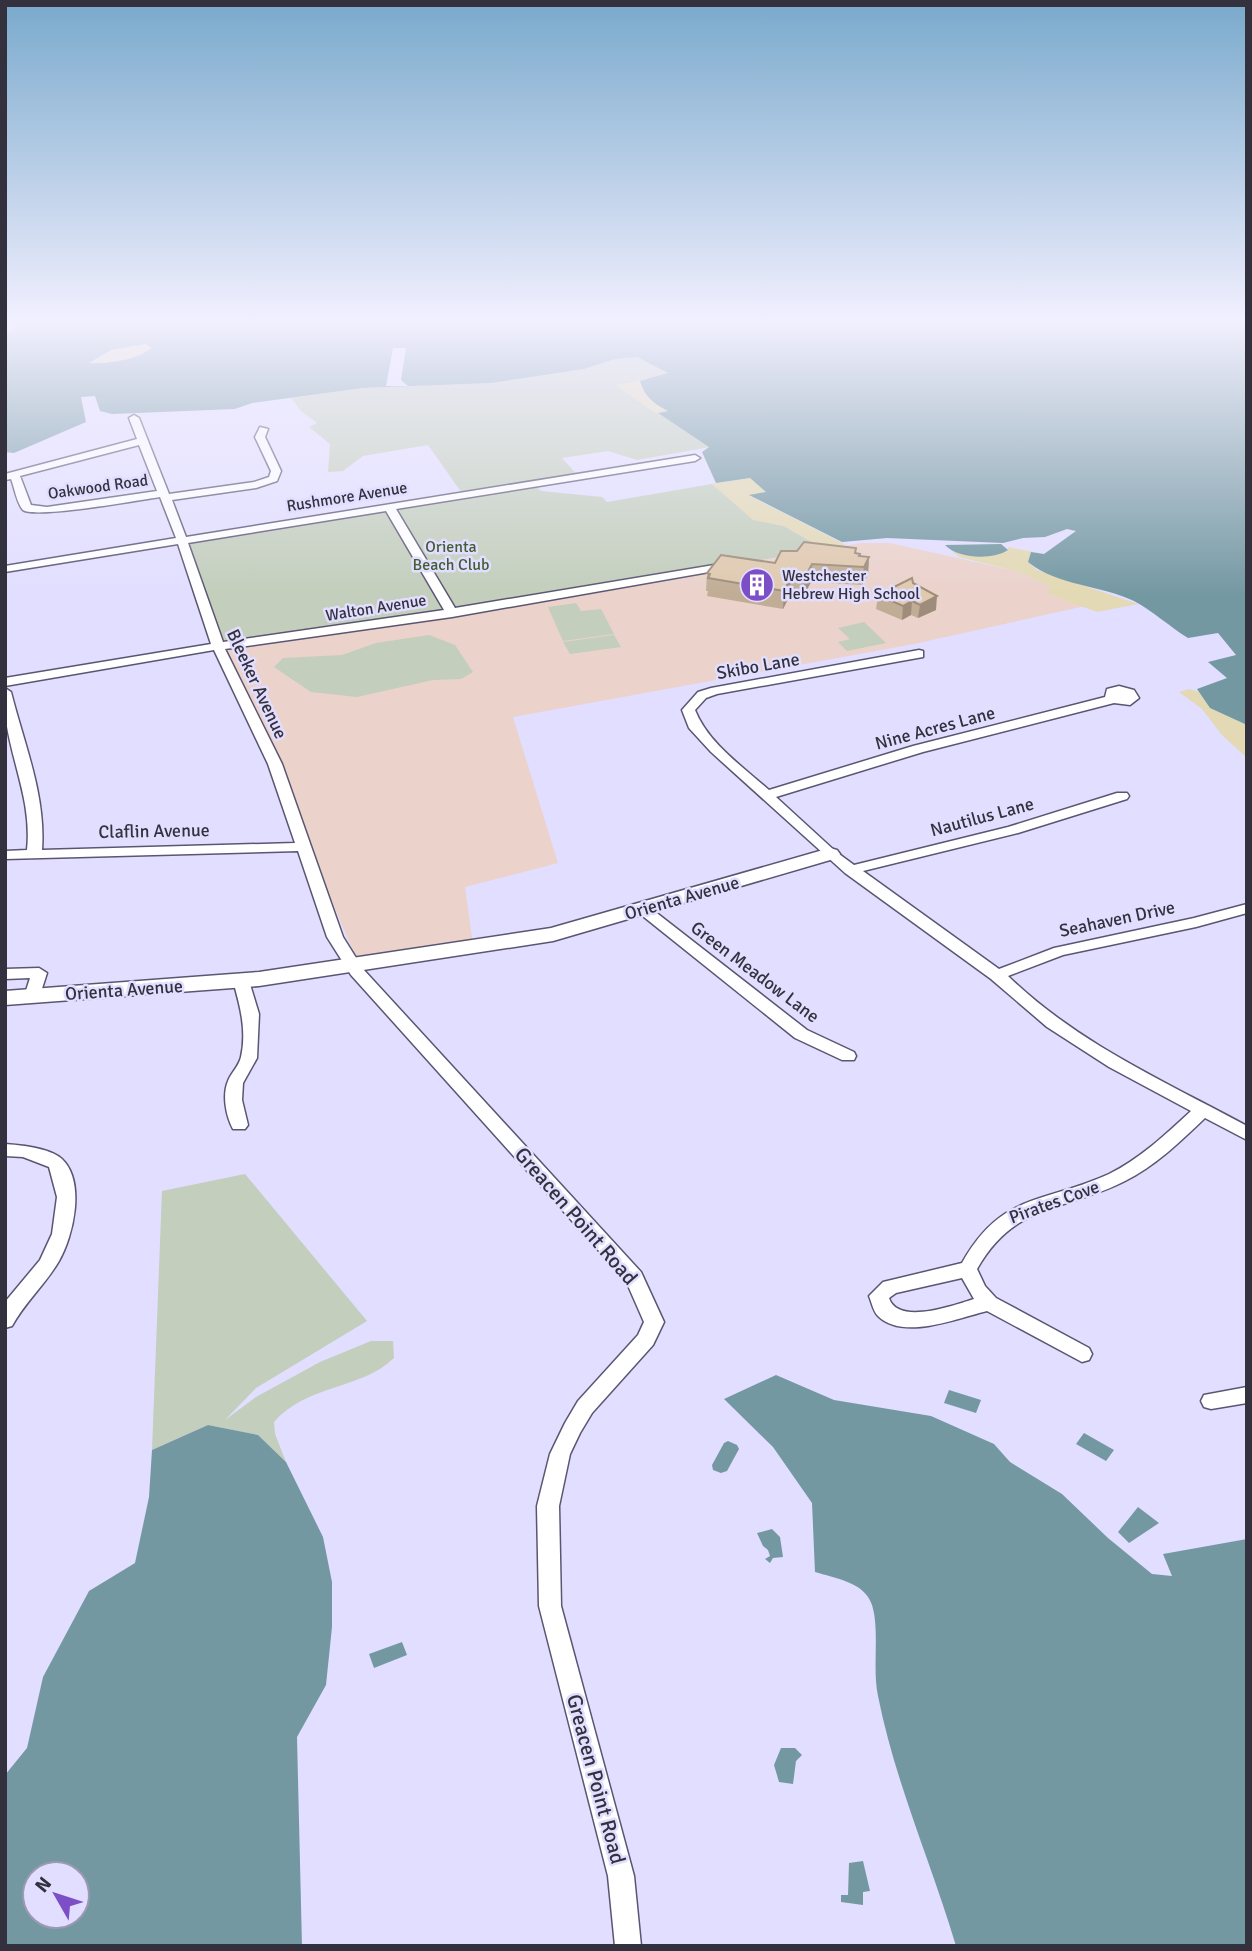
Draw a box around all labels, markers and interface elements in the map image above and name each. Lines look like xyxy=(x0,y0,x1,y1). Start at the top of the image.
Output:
street label: Oakwood Road xyxy=(47,470,149,504)
street label: Rushmore Avenue xyxy=(285,478,409,516)
park label: Orienta Beach Club xyxy=(413,537,489,575)
building icon: Westchester Hebrew High School xyxy=(738,566,776,604)
place label: Westchester Hebrew High School xyxy=(782,566,920,604)
street label: Walton Avenue xyxy=(324,590,428,626)
street label: Bleeker Avenue xyxy=(222,626,292,742)
street label: Skibo Lane xyxy=(715,648,801,684)
street label: Nine Acres Lane xyxy=(872,701,998,755)
street label: Nautilus Lane xyxy=(928,793,1036,841)
street label: Claflin Avenue xyxy=(98,819,210,843)
street label: Orienta Avenue xyxy=(622,871,742,925)
street label: Seahaven Drive xyxy=(1057,896,1177,942)
street label: Green Meadow Lane xyxy=(686,917,824,1027)
street label: Orienta Avenue xyxy=(64,975,184,1005)
street label: Greacen Point Road xyxy=(509,1142,643,1290)
street label: Pirates Cove xyxy=(1006,1176,1102,1228)
street label: Greacen Point Road xyxy=(561,1691,631,1867)
north arrow xyxy=(21,1860,91,1930)
text: N xyxy=(30,1872,57,1898)

